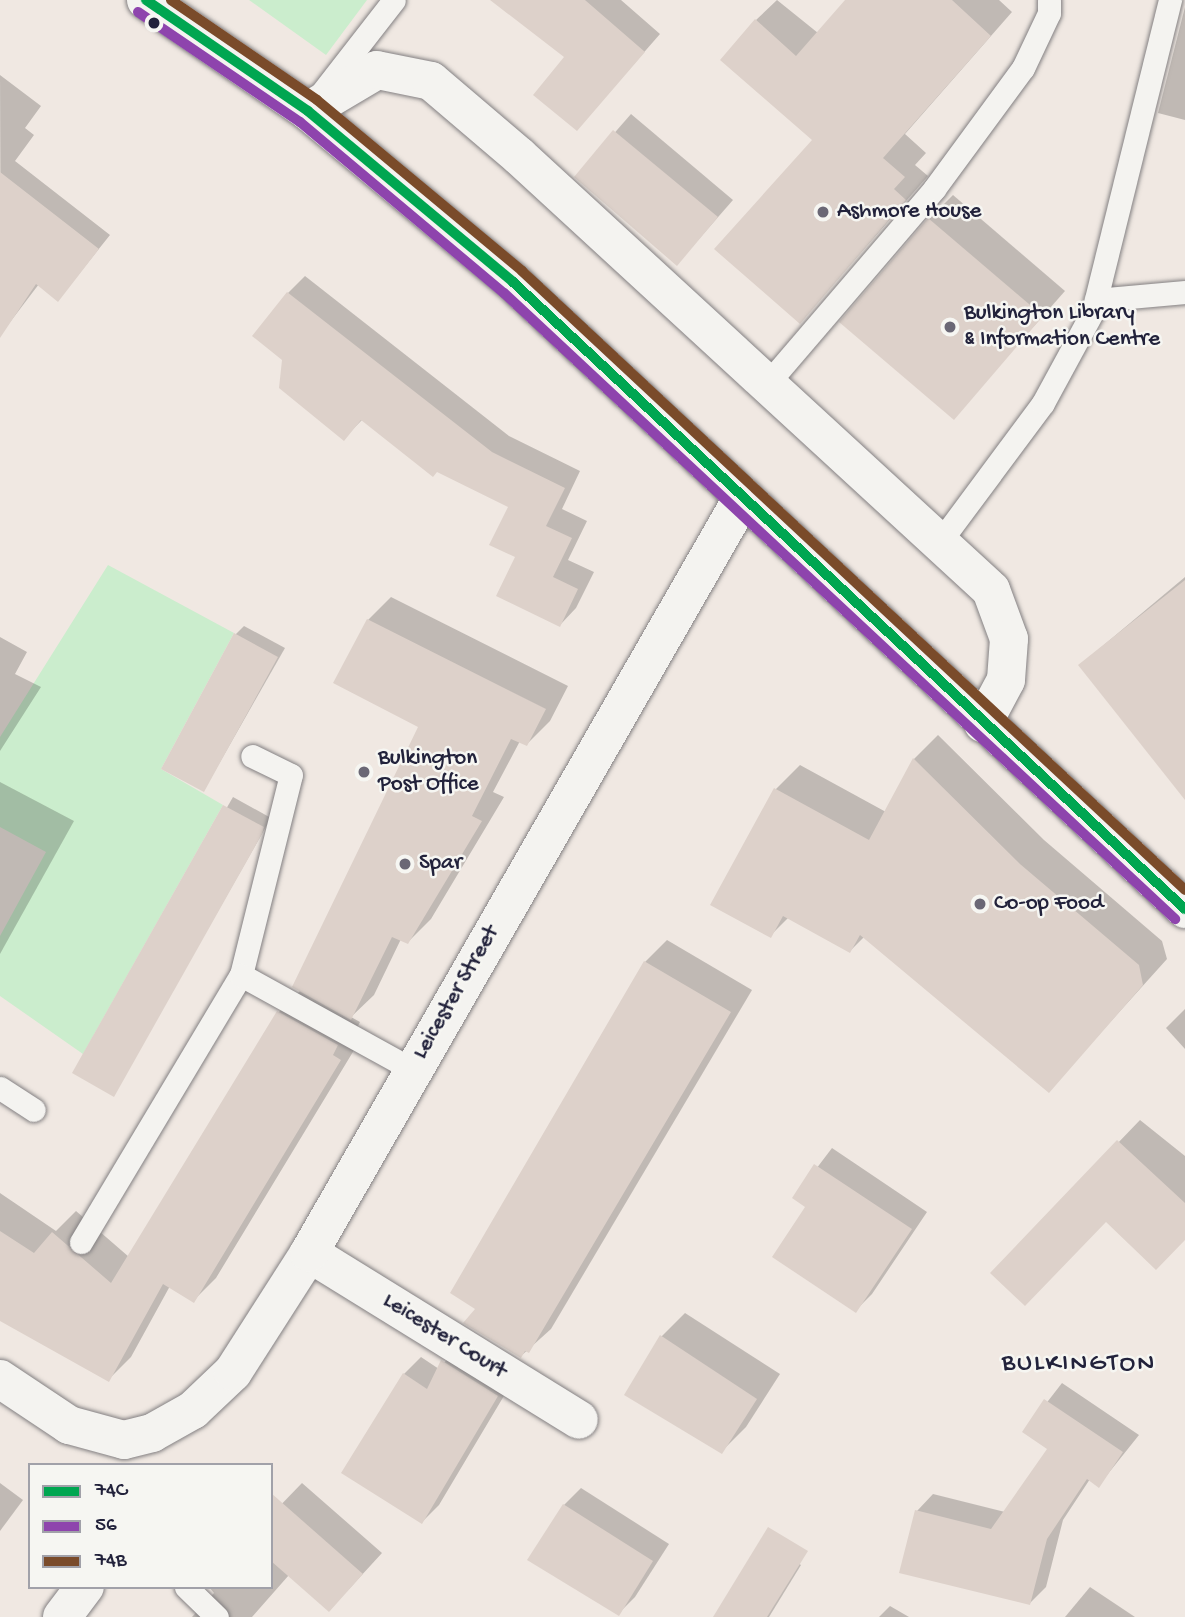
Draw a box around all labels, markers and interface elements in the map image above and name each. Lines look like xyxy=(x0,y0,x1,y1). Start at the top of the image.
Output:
unlabelled marker xyxy=(147,16,161,30)
place label: Ashmore House xyxy=(837,198,981,226)
marker: Ashmore House xyxy=(815,204,831,220)
place label: Bulkington Library & Information Centre xyxy=(964,300,1160,354)
marker: Bulkington Library & Information Centre xyxy=(942,319,958,335)
place label: Bulkington Post Office xyxy=(378,745,479,799)
marker: Bulkington Post Office xyxy=(356,764,372,780)
place label: Spar xyxy=(419,850,462,878)
marker: Spar xyxy=(397,856,413,872)
place label: Co-op Food xyxy=(994,890,1103,918)
marker: Co-op Food xyxy=(972,896,988,912)
street label: Leicester Street xyxy=(408,921,506,1065)
street label: Leicester Court xyxy=(377,1288,511,1386)
district label: BULKINGTON xyxy=(1003,1349,1155,1381)
legend xyxy=(28,1463,273,1589)
text: 74C xyxy=(95,1479,127,1504)
text: 56 xyxy=(95,1514,117,1539)
text: 74B xyxy=(95,1549,127,1574)

